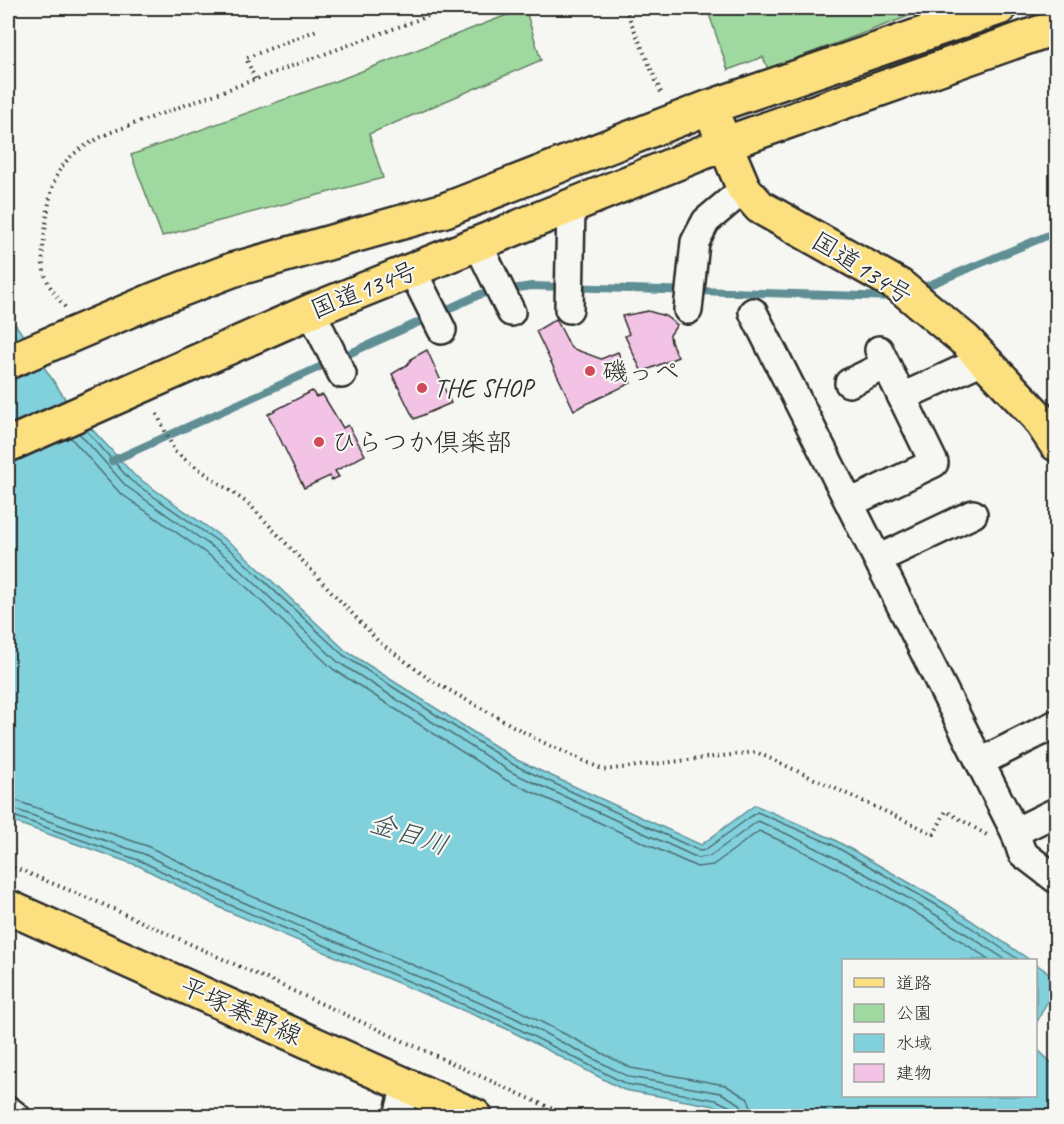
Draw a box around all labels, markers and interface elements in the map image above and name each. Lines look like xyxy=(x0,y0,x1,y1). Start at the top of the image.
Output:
street label: 国道134号 xyxy=(805,224,919,312)
street label: 国道134号 xyxy=(305,254,423,326)
place label: 磯っペ xyxy=(602,355,680,388)
marker: 磯っペ xyxy=(583,364,597,378)
place label: THE SHOP xyxy=(434,372,535,405)
marker: THE SHOP xyxy=(415,381,429,395)
place label: ひらつか倶楽部 xyxy=(331,426,512,459)
marker: ひらつか倶楽部 xyxy=(312,435,326,449)
water label: 金目川 xyxy=(365,805,453,863)
legend xyxy=(842,959,1037,1097)
street label: 平塚秦野線 xyxy=(175,969,307,1053)
text: 道路 xyxy=(896,972,932,994)
text: 公園 xyxy=(896,1002,932,1024)
text: 水域 xyxy=(896,1032,932,1054)
text: 建物 xyxy=(896,1062,932,1084)

